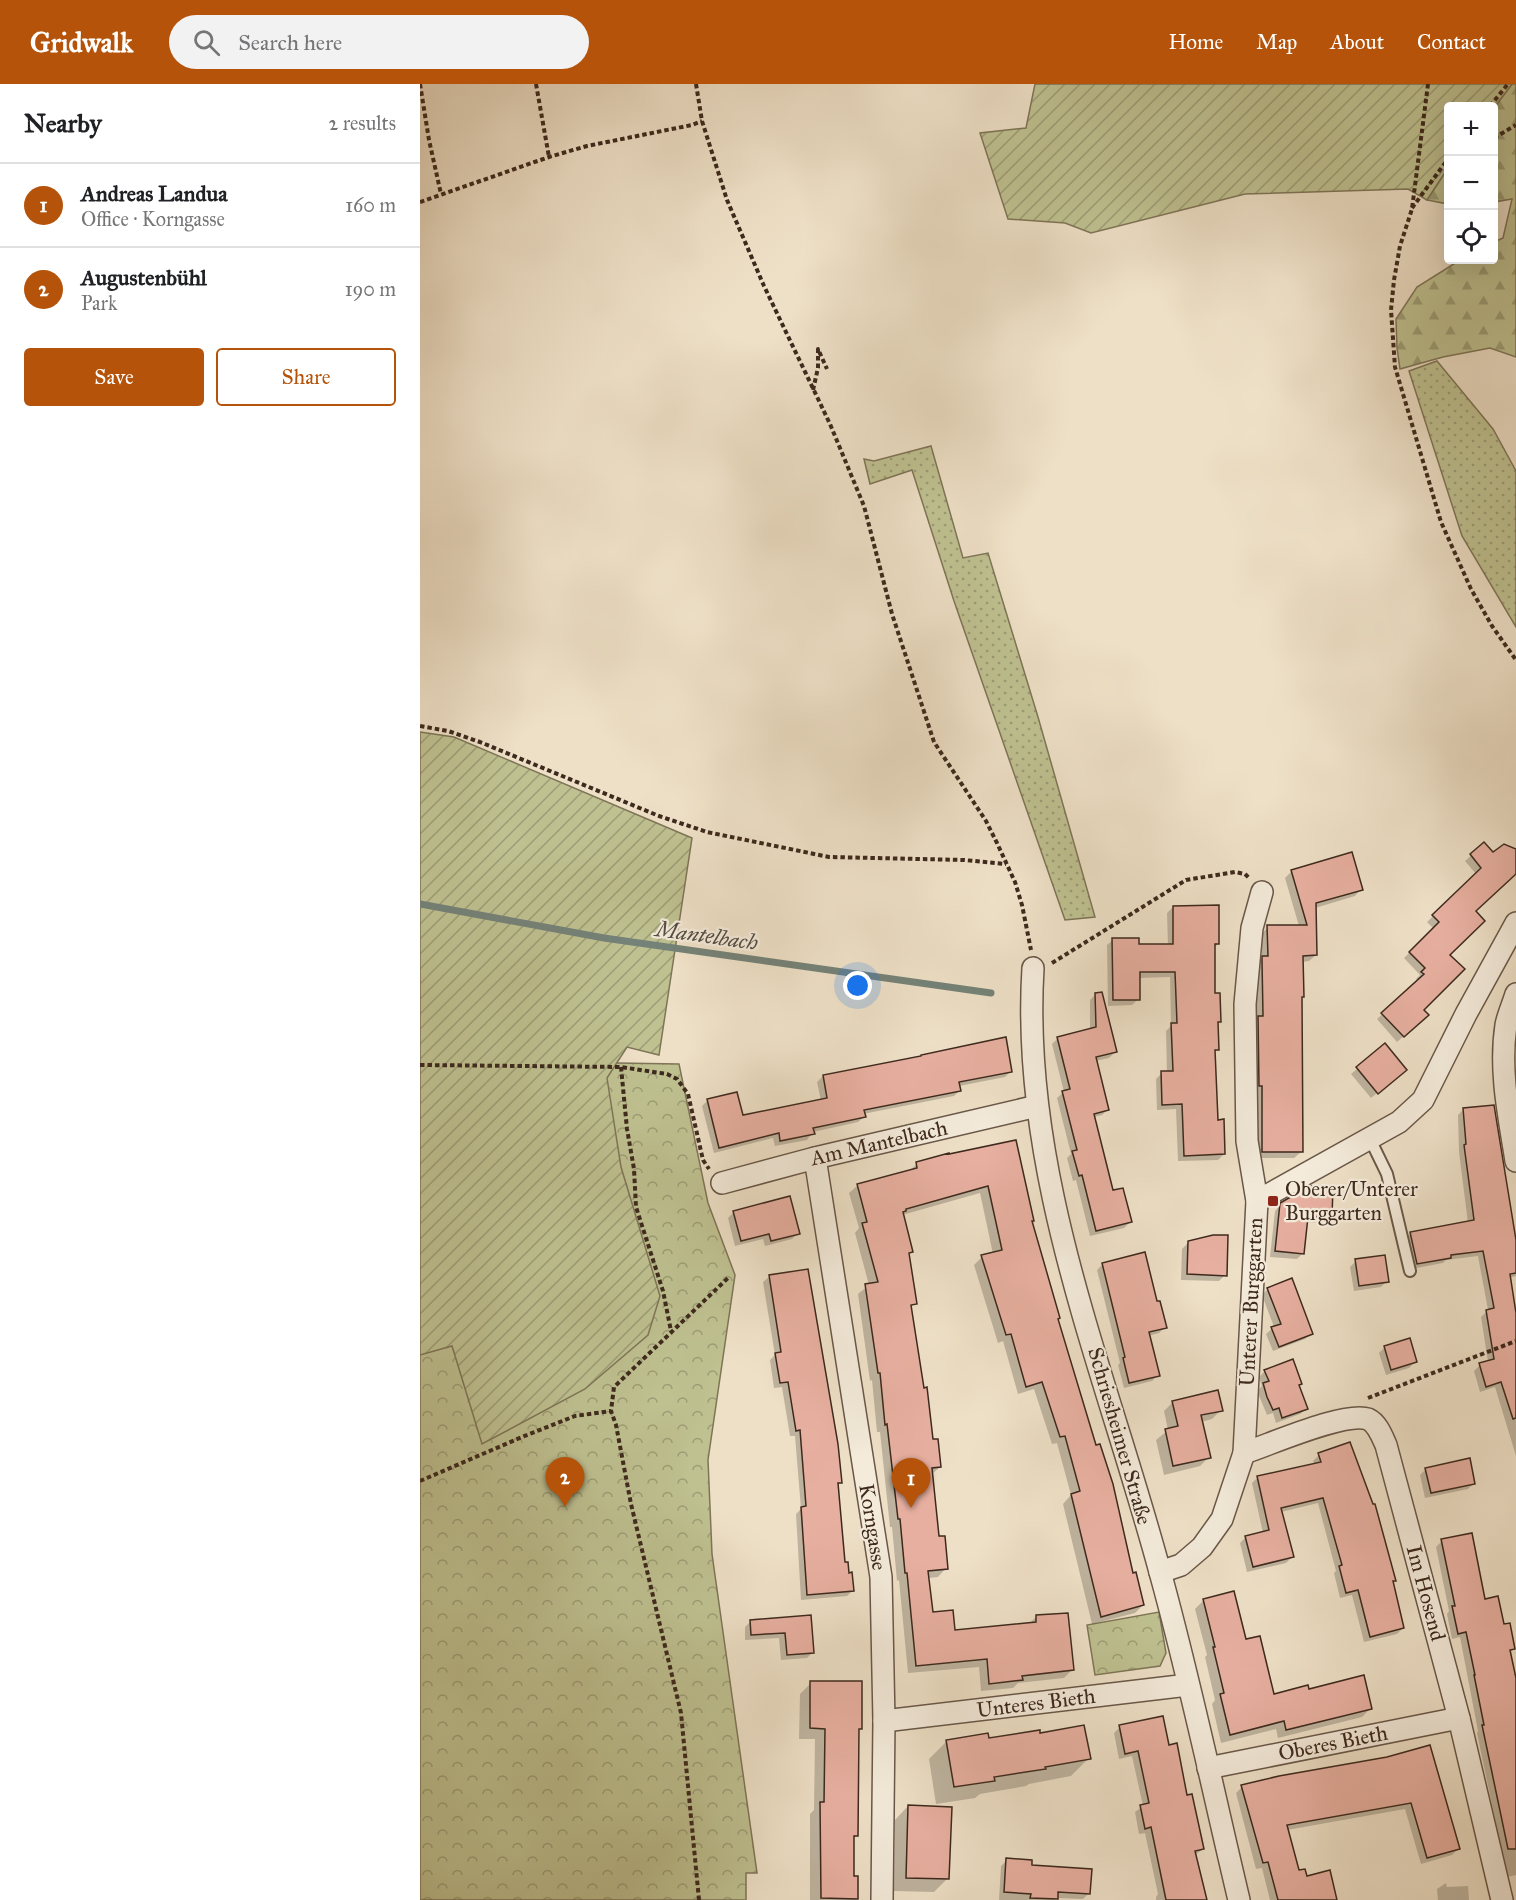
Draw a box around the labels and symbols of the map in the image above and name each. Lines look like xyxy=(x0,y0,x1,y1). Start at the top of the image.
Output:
water label: Mantelbach xyxy=(652,915,760,956)
your location xyxy=(843,971,872,1000)
street label: Am Mantelbach xyxy=(807,1115,950,1172)
place label: Oberer/Unterer Burggarten xyxy=(1285,1176,1418,1226)
marker: Oberer/Unterer Burggarten xyxy=(1266,1194,1280,1208)
street label: Unterer Burggarten xyxy=(1234,1217,1268,1387)
street label: Schriesheimer Straße xyxy=(1082,1344,1158,1528)
pin: 2 xyxy=(546,1458,584,1507)
pin: 1 xyxy=(892,1458,930,1508)
street label: Korngasse xyxy=(853,1482,893,1572)
street label: Im Hosend xyxy=(1401,1542,1451,1644)
street label: Unteres Bieth xyxy=(975,1683,1097,1723)
street label: Oberes Bieth xyxy=(1276,1720,1390,1766)

